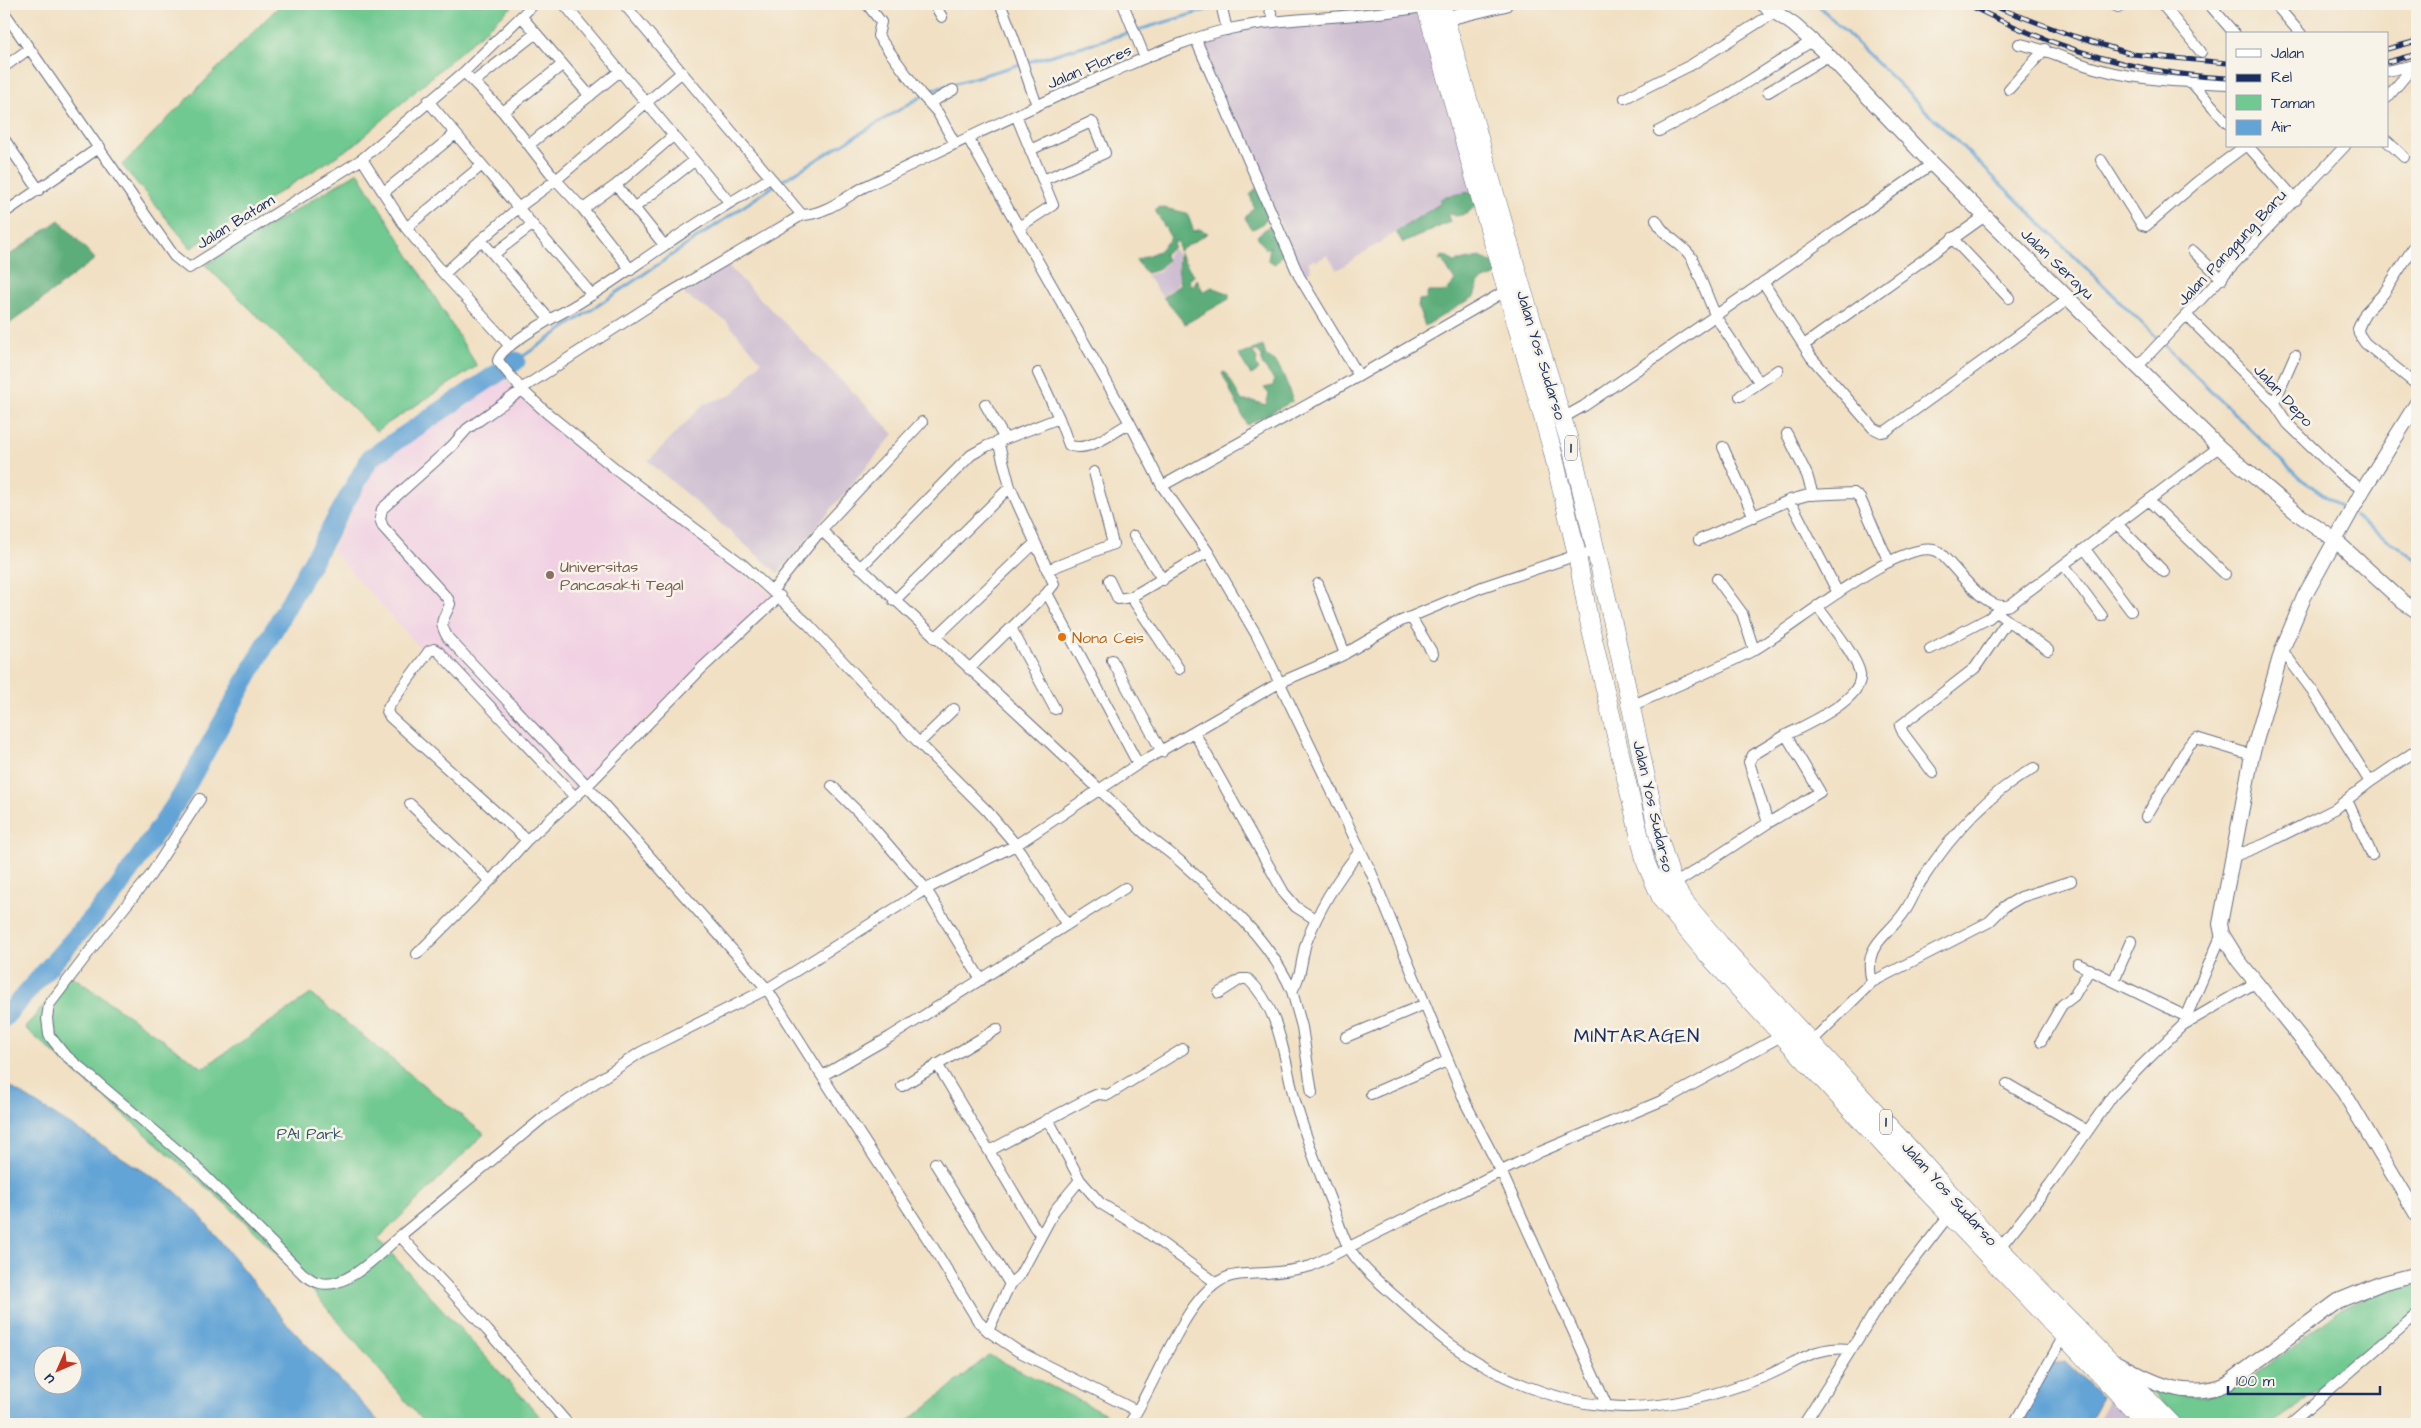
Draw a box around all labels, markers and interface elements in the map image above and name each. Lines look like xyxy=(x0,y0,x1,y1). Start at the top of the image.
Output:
legend xyxy=(2226,32,2388,148)
street label: Jalan Flores xyxy=(1044,39,1135,95)
text: Jalan xyxy=(2271,43,2305,64)
text: Rel xyxy=(2271,67,2292,88)
text: Taman xyxy=(2271,93,2315,114)
text: Air xyxy=(2271,117,2291,138)
street label: Jalan Panggung Baru xyxy=(2172,185,2292,311)
street label: Jalan Batam xyxy=(192,189,279,255)
street label: Jalan Serayu xyxy=(2015,223,2099,305)
street label: Jalan Yos Sudarso xyxy=(1511,288,1571,423)
street label: Jalan Depo xyxy=(2248,359,2318,432)
road number: 1 xyxy=(1565,436,1577,460)
place label: Universitas Pancasakti Tegal xyxy=(560,556,683,597)
marker: Universitas Pancasakti Tegal xyxy=(544,569,556,581)
place label: Nona Ceis xyxy=(1072,627,1144,649)
marker: Nona Ceis xyxy=(1056,631,1068,643)
street label: Jalan Yos Sudarso xyxy=(1627,738,1679,874)
district label: MINTARAGEN xyxy=(1574,1023,1700,1050)
road number: 1 xyxy=(1880,1110,1892,1134)
park label: PAI Park xyxy=(277,1123,343,1145)
street label: Jalan Yos Sudarso xyxy=(1896,1136,2002,1251)
north arrow xyxy=(32,1346,82,1396)
scale bar xyxy=(2228,1363,2381,1395)
text: U xyxy=(40,1369,59,1388)
text: 100 m xyxy=(2236,1371,2275,1392)

